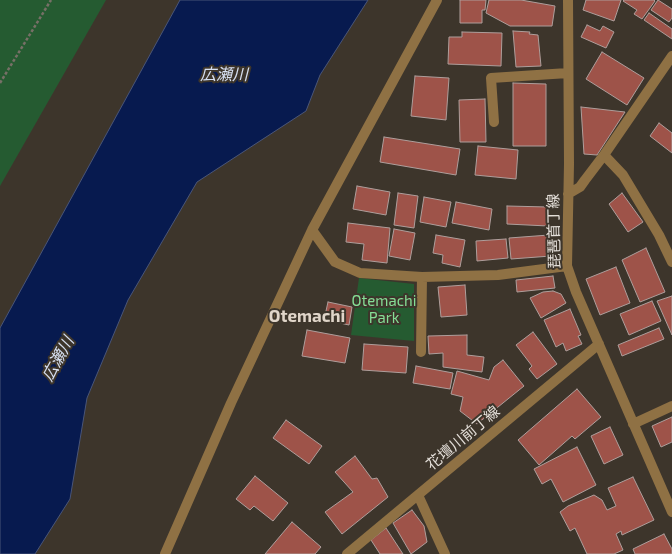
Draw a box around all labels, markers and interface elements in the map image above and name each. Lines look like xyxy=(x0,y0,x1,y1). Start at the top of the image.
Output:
water label: 広瀬川 xyxy=(200,65,248,85)
street label: 琵琶首丁線 xyxy=(544,193,564,269)
park label: Otemachi Park xyxy=(352,292,416,327)
district label: Otemachi xyxy=(269,306,345,326)
water label: 広瀬川 xyxy=(38,333,78,385)
street label: 花壇川前丁線 xyxy=(423,402,503,474)

